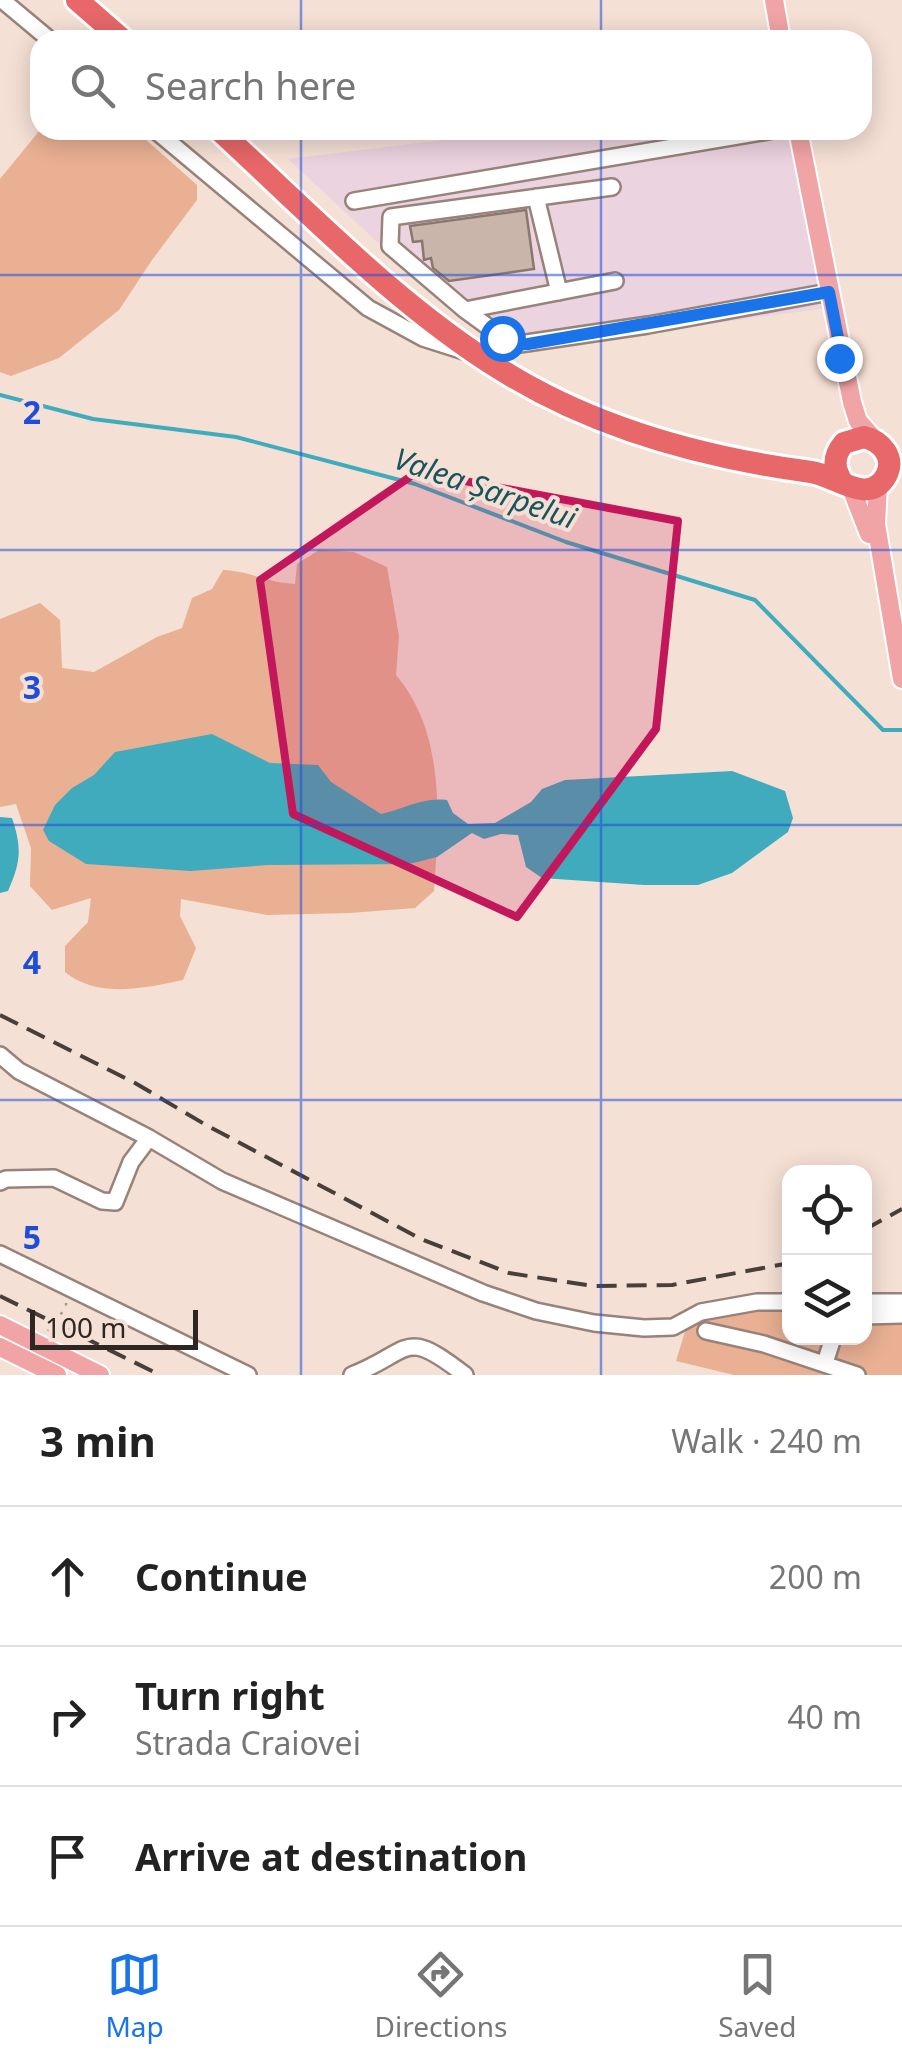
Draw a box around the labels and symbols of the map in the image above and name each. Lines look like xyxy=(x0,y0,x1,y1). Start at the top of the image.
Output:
route start xyxy=(480,316,526,362)
route end xyxy=(817,336,863,382)
text: 2 xyxy=(23,390,41,433)
water label: Valea Șarpelui xyxy=(389,437,583,538)
text: 3 xyxy=(23,665,41,708)
text: 4 xyxy=(23,940,41,983)
text: 5 xyxy=(23,1215,41,1258)
scale bar xyxy=(30,1305,198,1350)

